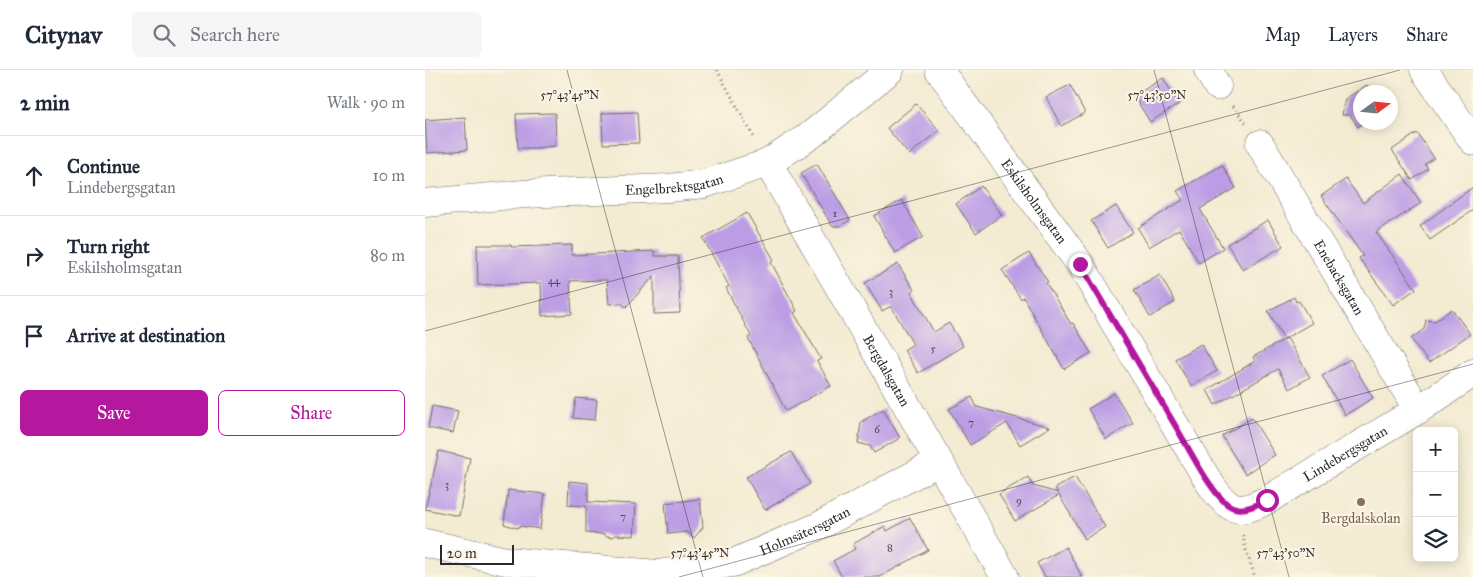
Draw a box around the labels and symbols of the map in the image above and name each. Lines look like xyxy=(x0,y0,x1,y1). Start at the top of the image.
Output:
north arrow xyxy=(1353,85,1398,130)
text: 57°43'45"N xyxy=(541,88,599,102)
text: 57°43'50"N xyxy=(1127,88,1187,102)
street label: Eskilsholmsgatan xyxy=(998,155,1071,247)
street label: Engelbrektsgatan xyxy=(625,170,726,198)
house number: 1 xyxy=(833,207,837,220)
street label: Enebacksgatan xyxy=(1310,237,1368,318)
route end xyxy=(1069,253,1092,276)
house number: 44 xyxy=(548,274,561,287)
house number: 3 xyxy=(889,285,893,298)
street label: Bergdalsgatan xyxy=(860,332,914,410)
house number: 5 xyxy=(930,342,936,355)
house number: 7 xyxy=(968,416,974,429)
street label: Lindebergsgatan xyxy=(1300,422,1391,485)
house number: 6 xyxy=(874,423,880,436)
house number: 3 xyxy=(445,478,449,491)
route start xyxy=(1256,489,1279,512)
house number: 9 xyxy=(1016,494,1022,507)
marker: Bergdalskolan xyxy=(1355,496,1367,508)
street label: Holmsätersgatan xyxy=(757,502,853,559)
house number: 7 xyxy=(620,510,626,523)
place label: Bergdalskolan xyxy=(1321,510,1401,527)
house number: 8 xyxy=(887,541,893,554)
scale bar xyxy=(440,542,514,565)
text: 57°43'45"N xyxy=(671,546,729,560)
text: 57°43'50"N xyxy=(1256,546,1316,560)

